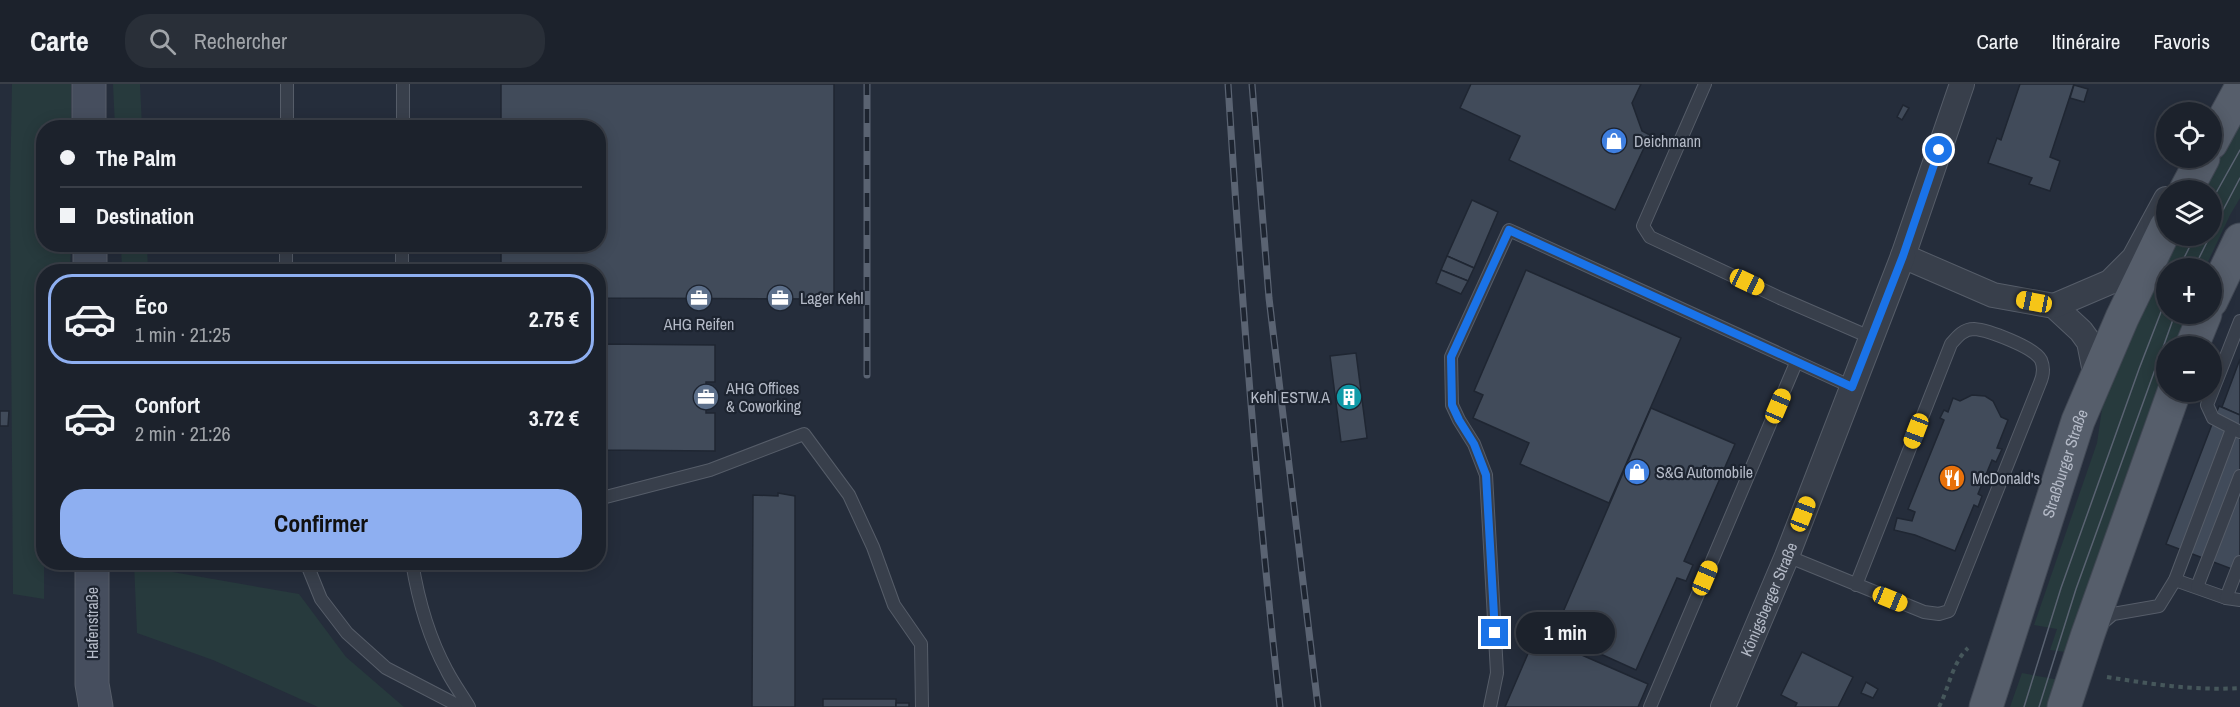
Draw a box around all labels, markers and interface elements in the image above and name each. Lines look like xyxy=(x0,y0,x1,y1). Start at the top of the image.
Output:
search box xyxy=(125,14,545,68)
text: Carte xyxy=(30,22,89,60)
icon: search xyxy=(146,25,179,58)
text: Rechercher xyxy=(194,26,287,56)
text: Carte xyxy=(1976,27,2019,56)
text: Itinéraire xyxy=(2052,27,2120,56)
text: Favoris xyxy=(2153,27,2210,56)
map controls xyxy=(2156,102,2222,402)
button: locate xyxy=(2156,102,2222,168)
shop icon: Deichmann xyxy=(1599,126,1629,156)
place label: Deichmann xyxy=(1634,130,1701,152)
route start xyxy=(1925,136,1952,163)
text: The Palm xyxy=(96,143,176,173)
button: layers xyxy=(2156,180,2222,246)
text: Destination xyxy=(96,201,194,231)
button: + xyxy=(2156,258,2222,324)
car xyxy=(1727,266,1767,298)
office icon: AHG Reifen xyxy=(684,283,714,313)
office icon: Lager Kehl xyxy=(765,283,795,313)
place label: Lager Kehl xyxy=(800,287,864,309)
car xyxy=(2015,290,2053,314)
text: Éco xyxy=(135,291,168,321)
icon: car xyxy=(63,292,117,346)
text: 2.75 € xyxy=(529,304,579,334)
place label: AHG Reifen xyxy=(663,313,734,335)
text: 1 min · 21:25 xyxy=(135,321,231,348)
button: − xyxy=(2156,336,2222,402)
place label: AHG Offices & Coworking xyxy=(725,377,802,417)
office icon: AHG Offices & Coworking xyxy=(691,382,721,412)
building icon: Kehl ESTW.A xyxy=(1334,382,1364,412)
place label: Kehl ESTW.A xyxy=(1251,386,1330,408)
car xyxy=(1763,386,1793,426)
text: Confort xyxy=(135,390,200,420)
icon: car xyxy=(63,391,117,445)
text: 3.72 € xyxy=(529,403,579,433)
street label: Straßburger Straße xyxy=(2037,406,2093,521)
car xyxy=(1901,411,1931,451)
text: 2 min · 21:26 xyxy=(135,420,231,447)
shop icon: S&G Automobile xyxy=(1622,457,1652,487)
place label: S&G Automobile xyxy=(1656,461,1753,483)
restaurant icon: McDonald's xyxy=(1937,463,1967,493)
place label: McDonald's xyxy=(1972,467,2040,489)
button: Confirmer xyxy=(60,489,582,558)
car xyxy=(1788,494,1818,534)
street label: Königsberger Straße xyxy=(1735,539,1802,660)
car xyxy=(1690,558,1720,598)
car xyxy=(1870,584,1910,614)
street label: Hafenstraße xyxy=(81,587,103,659)
callout: 1 min xyxy=(1516,612,1615,654)
route end xyxy=(1481,619,1508,646)
text: 1 min xyxy=(1544,619,1587,646)

